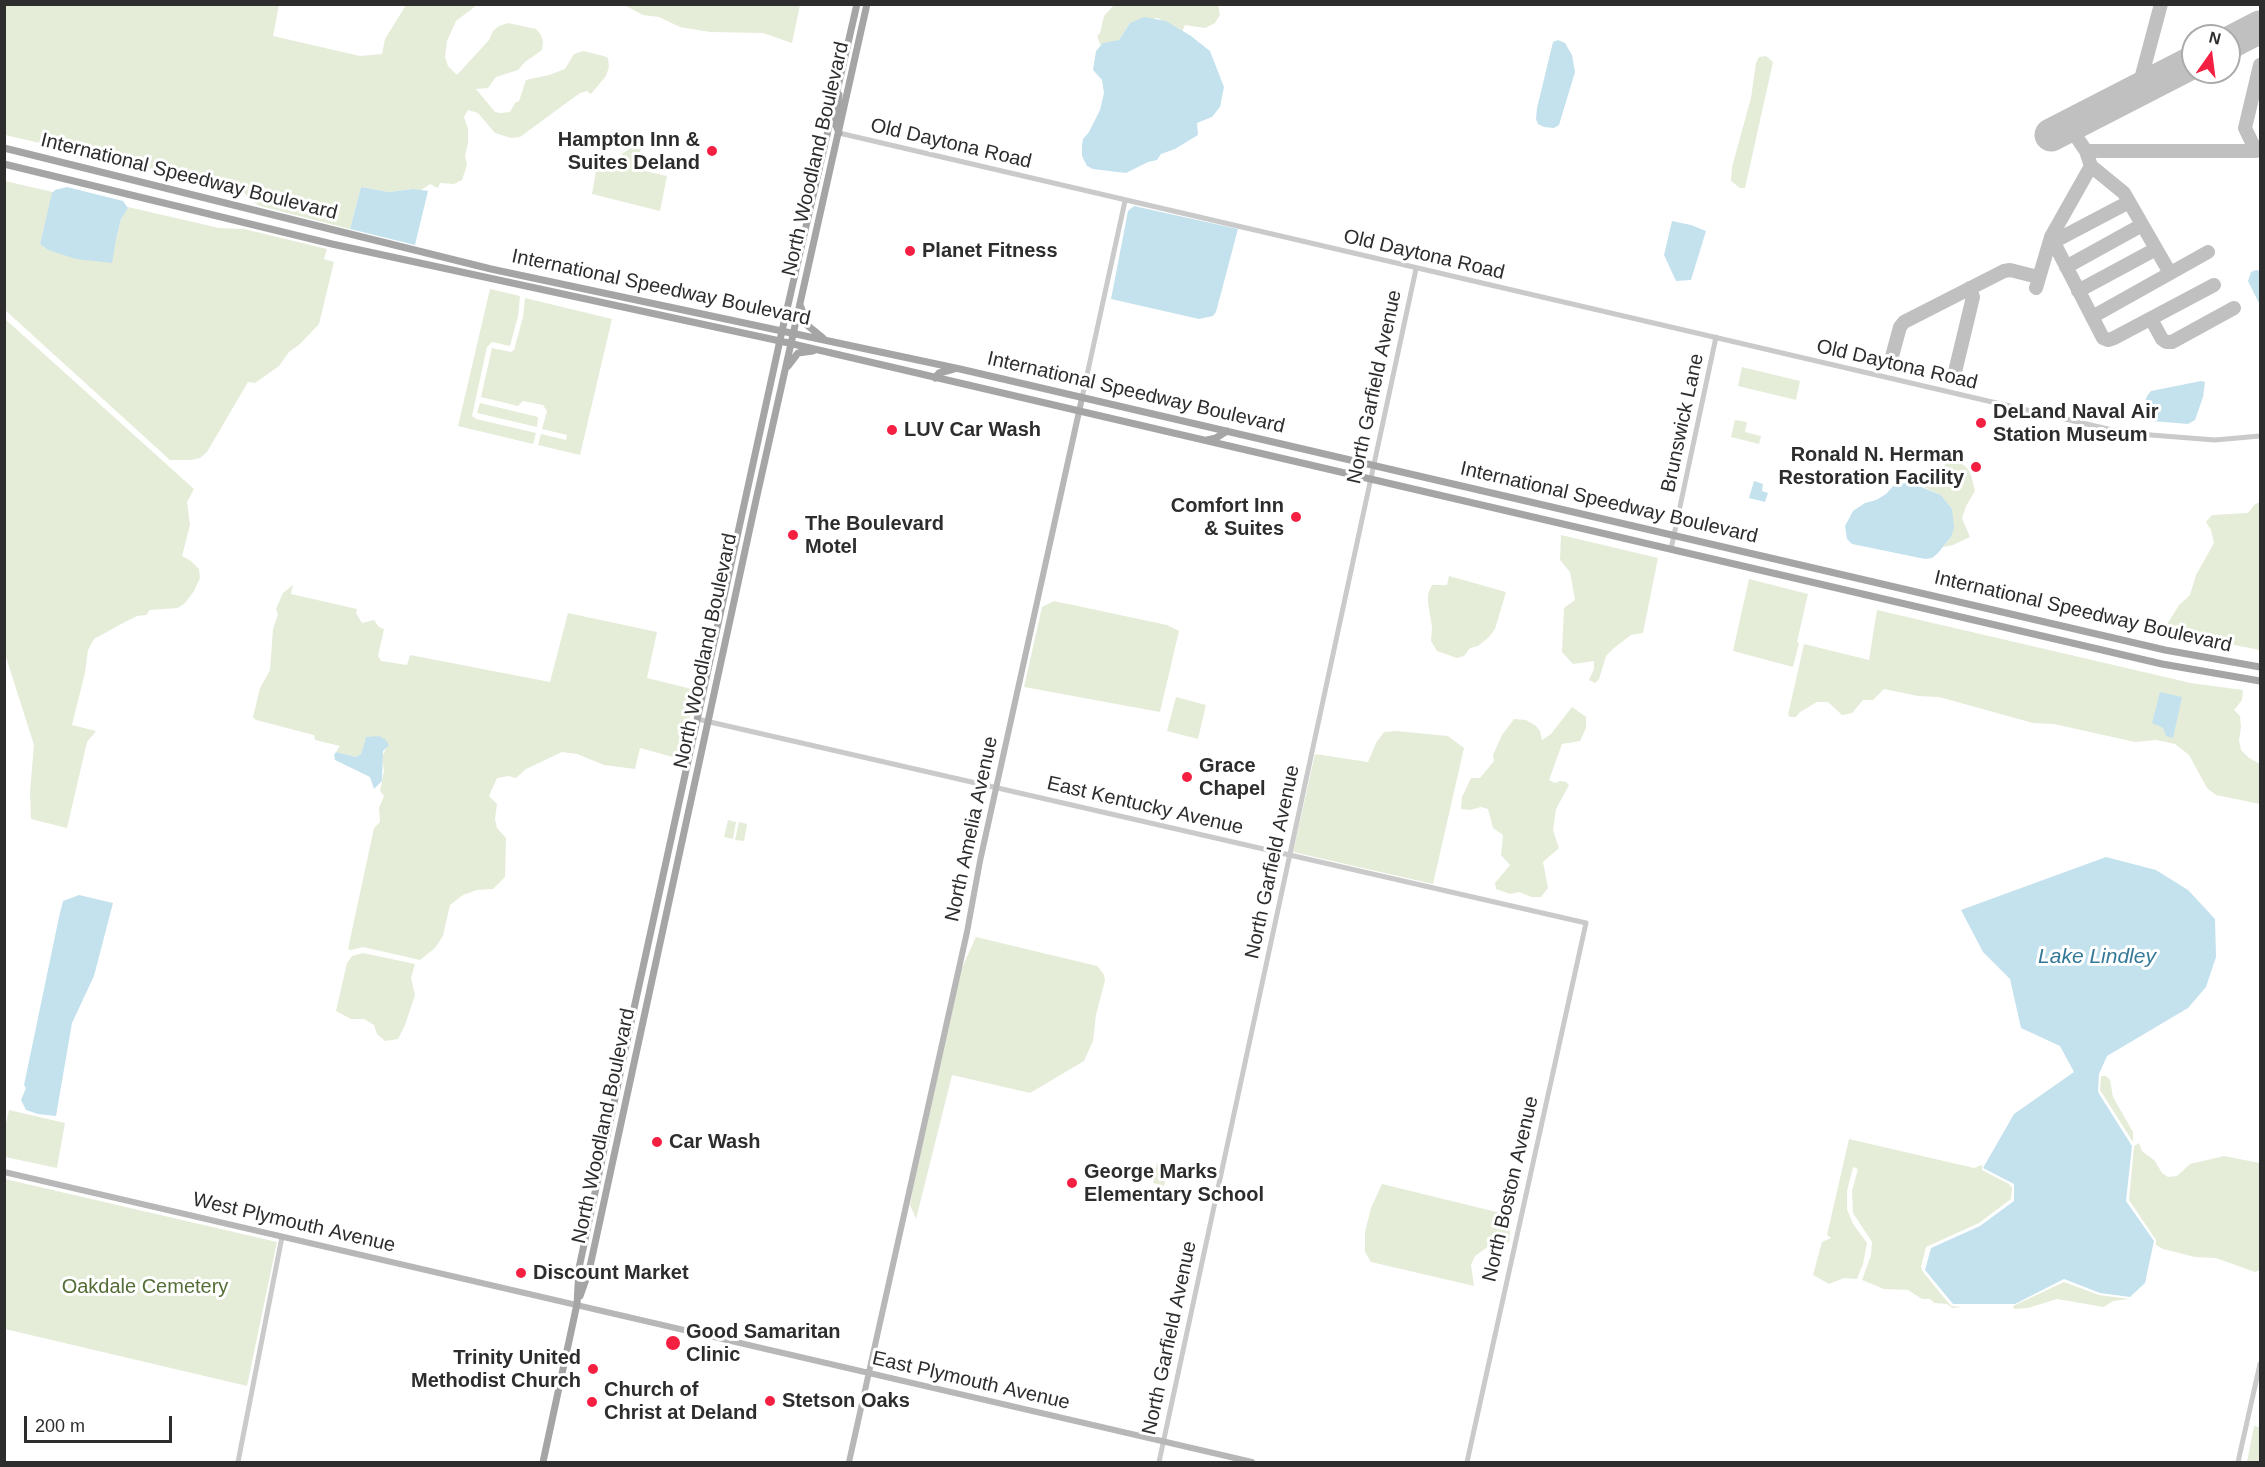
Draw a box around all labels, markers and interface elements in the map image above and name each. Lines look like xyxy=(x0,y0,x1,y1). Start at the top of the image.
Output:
north arrow xyxy=(2181,24,2241,84)
text: N xyxy=(2207,28,2223,48)
street label: North Woodland Boulevard xyxy=(777,39,855,279)
street label: Old Daytona Road xyxy=(868,114,1034,174)
place label: Hampton Inn & Suites Deland xyxy=(558,128,700,175)
street label: International Speedway Boulevard xyxy=(38,129,340,225)
marker: Hampton Inn & Suites Deland xyxy=(705,144,719,158)
street label: Old Daytona Road xyxy=(1341,225,1507,285)
place label: Planet Fitness xyxy=(922,239,1058,263)
marker: Planet Fitness xyxy=(903,244,917,258)
street label: International Speedway Boulevard xyxy=(510,245,812,331)
street label: North Garfield Avenue xyxy=(1343,288,1407,486)
street label: Old Daytona Road xyxy=(1814,335,1980,395)
street label: International Speedway Boulevard xyxy=(985,347,1287,439)
street label: Brunswick Lane xyxy=(1657,351,1709,495)
place label: DeLand Naval Air Station Museum xyxy=(1993,400,2159,447)
marker: DeLand Naval Air Station Museum xyxy=(1974,416,1988,430)
place label: LUV Car Wash xyxy=(904,418,1041,442)
marker: LUV Car Wash xyxy=(885,423,899,437)
place label: Ronald N. Herman Restoration Facility xyxy=(1778,443,1964,490)
street label: International Speedway Boulevard xyxy=(1458,457,1760,549)
marker: Ronald N. Herman Restoration Facility xyxy=(1969,460,1983,474)
place label: Comfort Inn & Suites xyxy=(1171,494,1284,541)
marker: Comfort Inn & Suites xyxy=(1289,510,1303,524)
place label: The Boulevard Motel xyxy=(805,512,944,559)
marker: The Boulevard Motel xyxy=(786,528,800,542)
street label: North Woodland Boulevard xyxy=(669,531,743,771)
street label: International Speedway Boulevard xyxy=(1932,566,2234,658)
street label: North Amelia Avenue xyxy=(941,734,1003,924)
place label: Grace Chapel xyxy=(1199,754,1266,801)
street label: North Garfield Avenue xyxy=(1241,763,1305,961)
marker: Grace Chapel xyxy=(1180,770,1194,784)
street label: East Kentucky Avenue xyxy=(1044,772,1246,840)
water label: Lake Lindley xyxy=(2038,944,2156,970)
street label: North Woodland Boulevard xyxy=(567,1006,641,1246)
street label: North Boston Avenue xyxy=(1478,1094,1544,1284)
place label: Car Wash xyxy=(669,1130,761,1154)
marker: Car Wash xyxy=(650,1135,664,1149)
place label: George Marks Elementary School xyxy=(1084,1160,1264,1207)
marker: George Marks Elementary School xyxy=(1065,1176,1079,1190)
street label: West Plymouth Avenue xyxy=(190,1188,398,1258)
street label: North Garfield Avenue xyxy=(1138,1239,1202,1437)
place label: Discount Market xyxy=(533,1261,689,1285)
marker: Discount Market xyxy=(514,1266,528,1280)
park label: Oakdale Cemetery xyxy=(62,1275,228,1299)
place label: Good Samaritan Clinic xyxy=(686,1320,840,1367)
marker: Good Samaritan Clinic xyxy=(664,1334,682,1352)
place label: Trinity United Methodist Church xyxy=(411,1346,581,1393)
street label: East Plymouth Avenue xyxy=(870,1347,1072,1415)
marker: Trinity United Methodist Church xyxy=(586,1362,600,1376)
place label: Church of Christ at Deland xyxy=(604,1378,757,1425)
place label: Stetson Oaks xyxy=(782,1389,910,1413)
marker: Stetson Oaks xyxy=(763,1394,777,1408)
marker: Church of Christ at Deland xyxy=(585,1395,599,1409)
scale bar xyxy=(27,1404,176,1442)
text: 200 m xyxy=(35,1416,85,1436)

